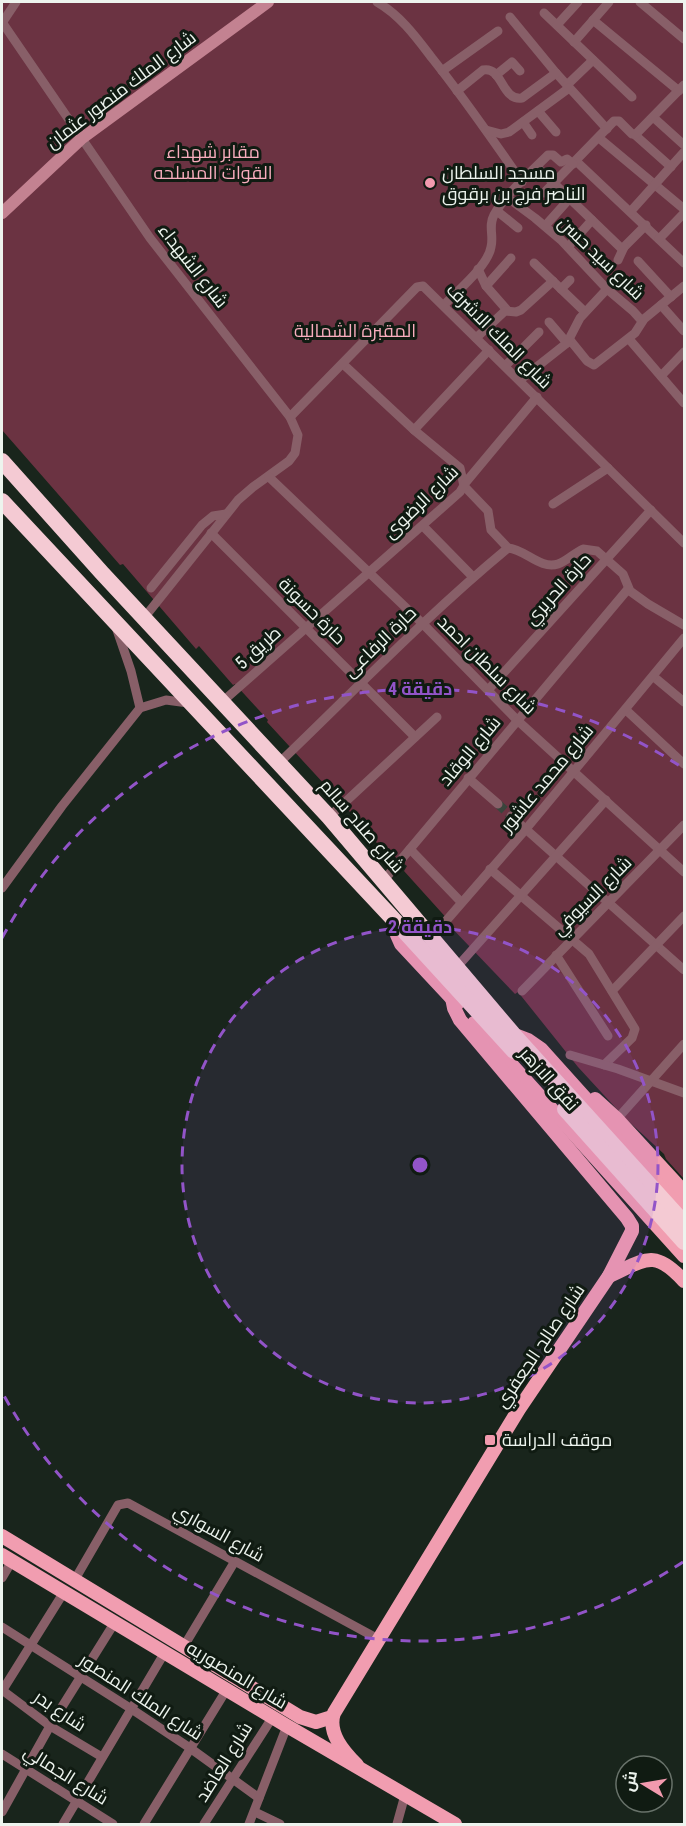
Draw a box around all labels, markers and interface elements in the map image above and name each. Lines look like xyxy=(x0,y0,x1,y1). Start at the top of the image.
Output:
street label: شارع الملك منصور عثمان xyxy=(42,26,201,154)
park label: مقابر شهداء القوات المسلحه xyxy=(153,141,273,184)
place label: مسجد السلطان الناصر فرج بن برقوق xyxy=(442,162,586,206)
marker: مسجد السلطان الناصر فرج بن برقوق xyxy=(423,176,437,190)
street label: شارع سيد حسن xyxy=(553,212,648,305)
street label: شارع الشهداء xyxy=(153,220,233,313)
street label: شارع الملك الاشرف xyxy=(441,279,556,394)
park label: المقبرة الشمالية xyxy=(294,320,416,342)
street label: شارع الرضوى xyxy=(379,461,464,544)
street label: حارة الحريري xyxy=(520,549,598,631)
street label: حارة حسونة xyxy=(274,573,350,649)
street label: حارة الرفاعى xyxy=(339,602,421,682)
street label: شارع سلطان احمد xyxy=(432,611,541,720)
street label: طريق 5 xyxy=(231,622,286,675)
text: 4 دقيقة xyxy=(388,678,452,699)
street label: شارع الوقاد xyxy=(435,712,506,791)
street label: شارع محمد عاشور xyxy=(495,720,599,838)
street label: شارع صلاح سالم xyxy=(314,774,409,878)
street label: شارع السيوفي xyxy=(548,852,638,942)
text: 2 دقيقة xyxy=(388,916,452,937)
street label: نفق الازهر xyxy=(514,1042,583,1116)
centre of rings xyxy=(410,1155,430,1175)
street label: شارع صالح الجعفري xyxy=(490,1280,592,1414)
place label: موقف الدراسة xyxy=(502,1429,612,1451)
marker: موقف الدراسة xyxy=(483,1433,497,1447)
street label: شارع السواري xyxy=(168,1499,268,1570)
street label: شارع المنصوريه xyxy=(182,1636,291,1714)
street label: شارع الملك المنصور xyxy=(74,1648,207,1746)
street label: شارع بدر xyxy=(28,1685,90,1737)
street label: شارع العاضد xyxy=(191,1718,258,1806)
street label: شارع الجمالي xyxy=(18,1740,112,1812)
north arrow xyxy=(614,1754,674,1814)
text: ش xyxy=(618,1769,641,1793)

